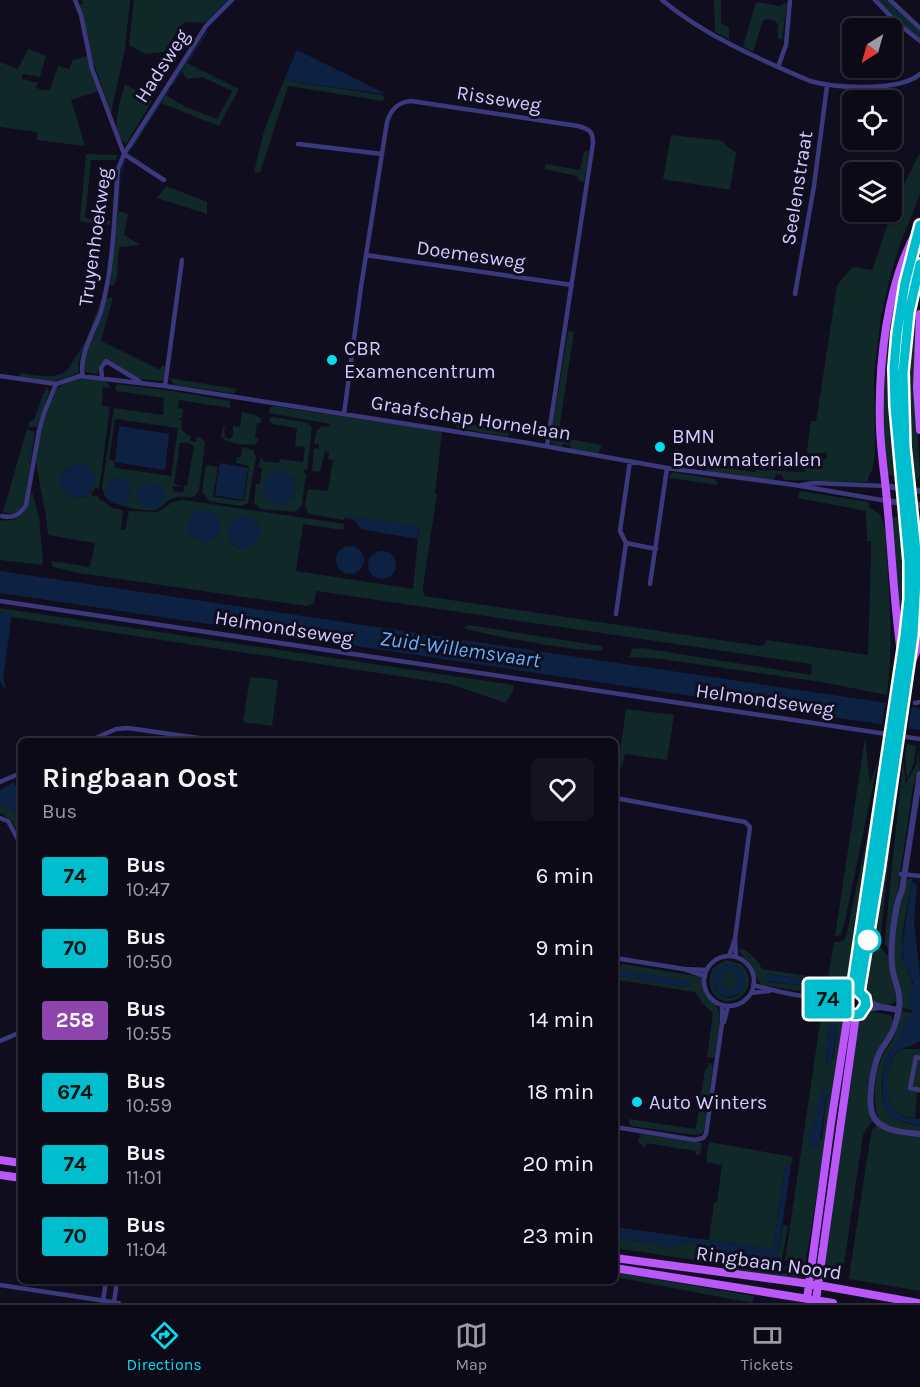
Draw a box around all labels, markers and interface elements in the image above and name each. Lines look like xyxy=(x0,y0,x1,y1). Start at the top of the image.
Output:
north arrow xyxy=(842,18,902,78)
map controls xyxy=(842,18,902,222)
street label: Hadsweg xyxy=(130,25,194,107)
street label: Risseweg xyxy=(455,81,543,117)
button: locate xyxy=(842,90,902,150)
street label: Seelenstraat xyxy=(777,129,817,247)
button: layers xyxy=(842,162,902,222)
street label: Truyenhoekweg xyxy=(74,166,116,308)
street label: Doemesweg xyxy=(415,236,527,274)
place label: CBR Examencentrum xyxy=(344,337,496,383)
marker: CBR Examencentrum xyxy=(325,353,339,367)
street label: Graafschap Hornelaan xyxy=(369,391,573,445)
place label: BMN Bouwmaterialen xyxy=(672,425,822,471)
marker: BMN Bouwmaterialen xyxy=(653,440,667,454)
street label: Helmondseweg xyxy=(213,606,355,650)
water label: Zuid-Willemsvaart xyxy=(378,626,543,672)
street label: Helmondseweg xyxy=(694,679,836,721)
button: heart xyxy=(531,758,594,821)
text: Ringbaan Oost xyxy=(42,761,238,794)
text: Bus xyxy=(42,800,77,823)
text: Bus xyxy=(126,852,166,878)
text: 6 min xyxy=(536,863,594,889)
text: 74 xyxy=(64,864,86,888)
text: 10:47 xyxy=(126,878,170,901)
text: Bus xyxy=(126,924,166,950)
unlabelled marker xyxy=(855,927,881,953)
text: 9 min xyxy=(536,935,594,961)
text: 70 xyxy=(63,936,87,960)
text: 10:50 xyxy=(126,950,172,973)
line badge: 74 xyxy=(801,980,855,1018)
text: 74 xyxy=(817,987,839,1011)
text: Bus xyxy=(126,996,166,1022)
text: 14 min xyxy=(529,1007,594,1033)
text: 258 xyxy=(56,1008,94,1032)
text: 10:55 xyxy=(126,1022,172,1045)
text: Bus xyxy=(126,1068,166,1094)
text: 18 min xyxy=(528,1079,594,1105)
text: 674 xyxy=(57,1080,93,1104)
place label: Auto Winters xyxy=(649,1091,767,1114)
text: 10:59 xyxy=(126,1094,172,1117)
marker: Auto Winters xyxy=(630,1095,644,1109)
text: Bus xyxy=(126,1140,166,1166)
text: 20 min xyxy=(523,1151,594,1177)
text: 74 xyxy=(64,1152,86,1176)
text: 11:01 xyxy=(126,1166,162,1189)
text: Bus xyxy=(126,1212,166,1238)
text: 23 min xyxy=(523,1223,594,1249)
text: 70 xyxy=(63,1224,87,1248)
text: 11:04 xyxy=(126,1238,167,1261)
street label: Ringbaan Noord xyxy=(695,1241,843,1285)
tab: Directions xyxy=(127,1319,202,1374)
tab: Map xyxy=(455,1319,488,1374)
tab: Tickets xyxy=(741,1319,793,1374)

